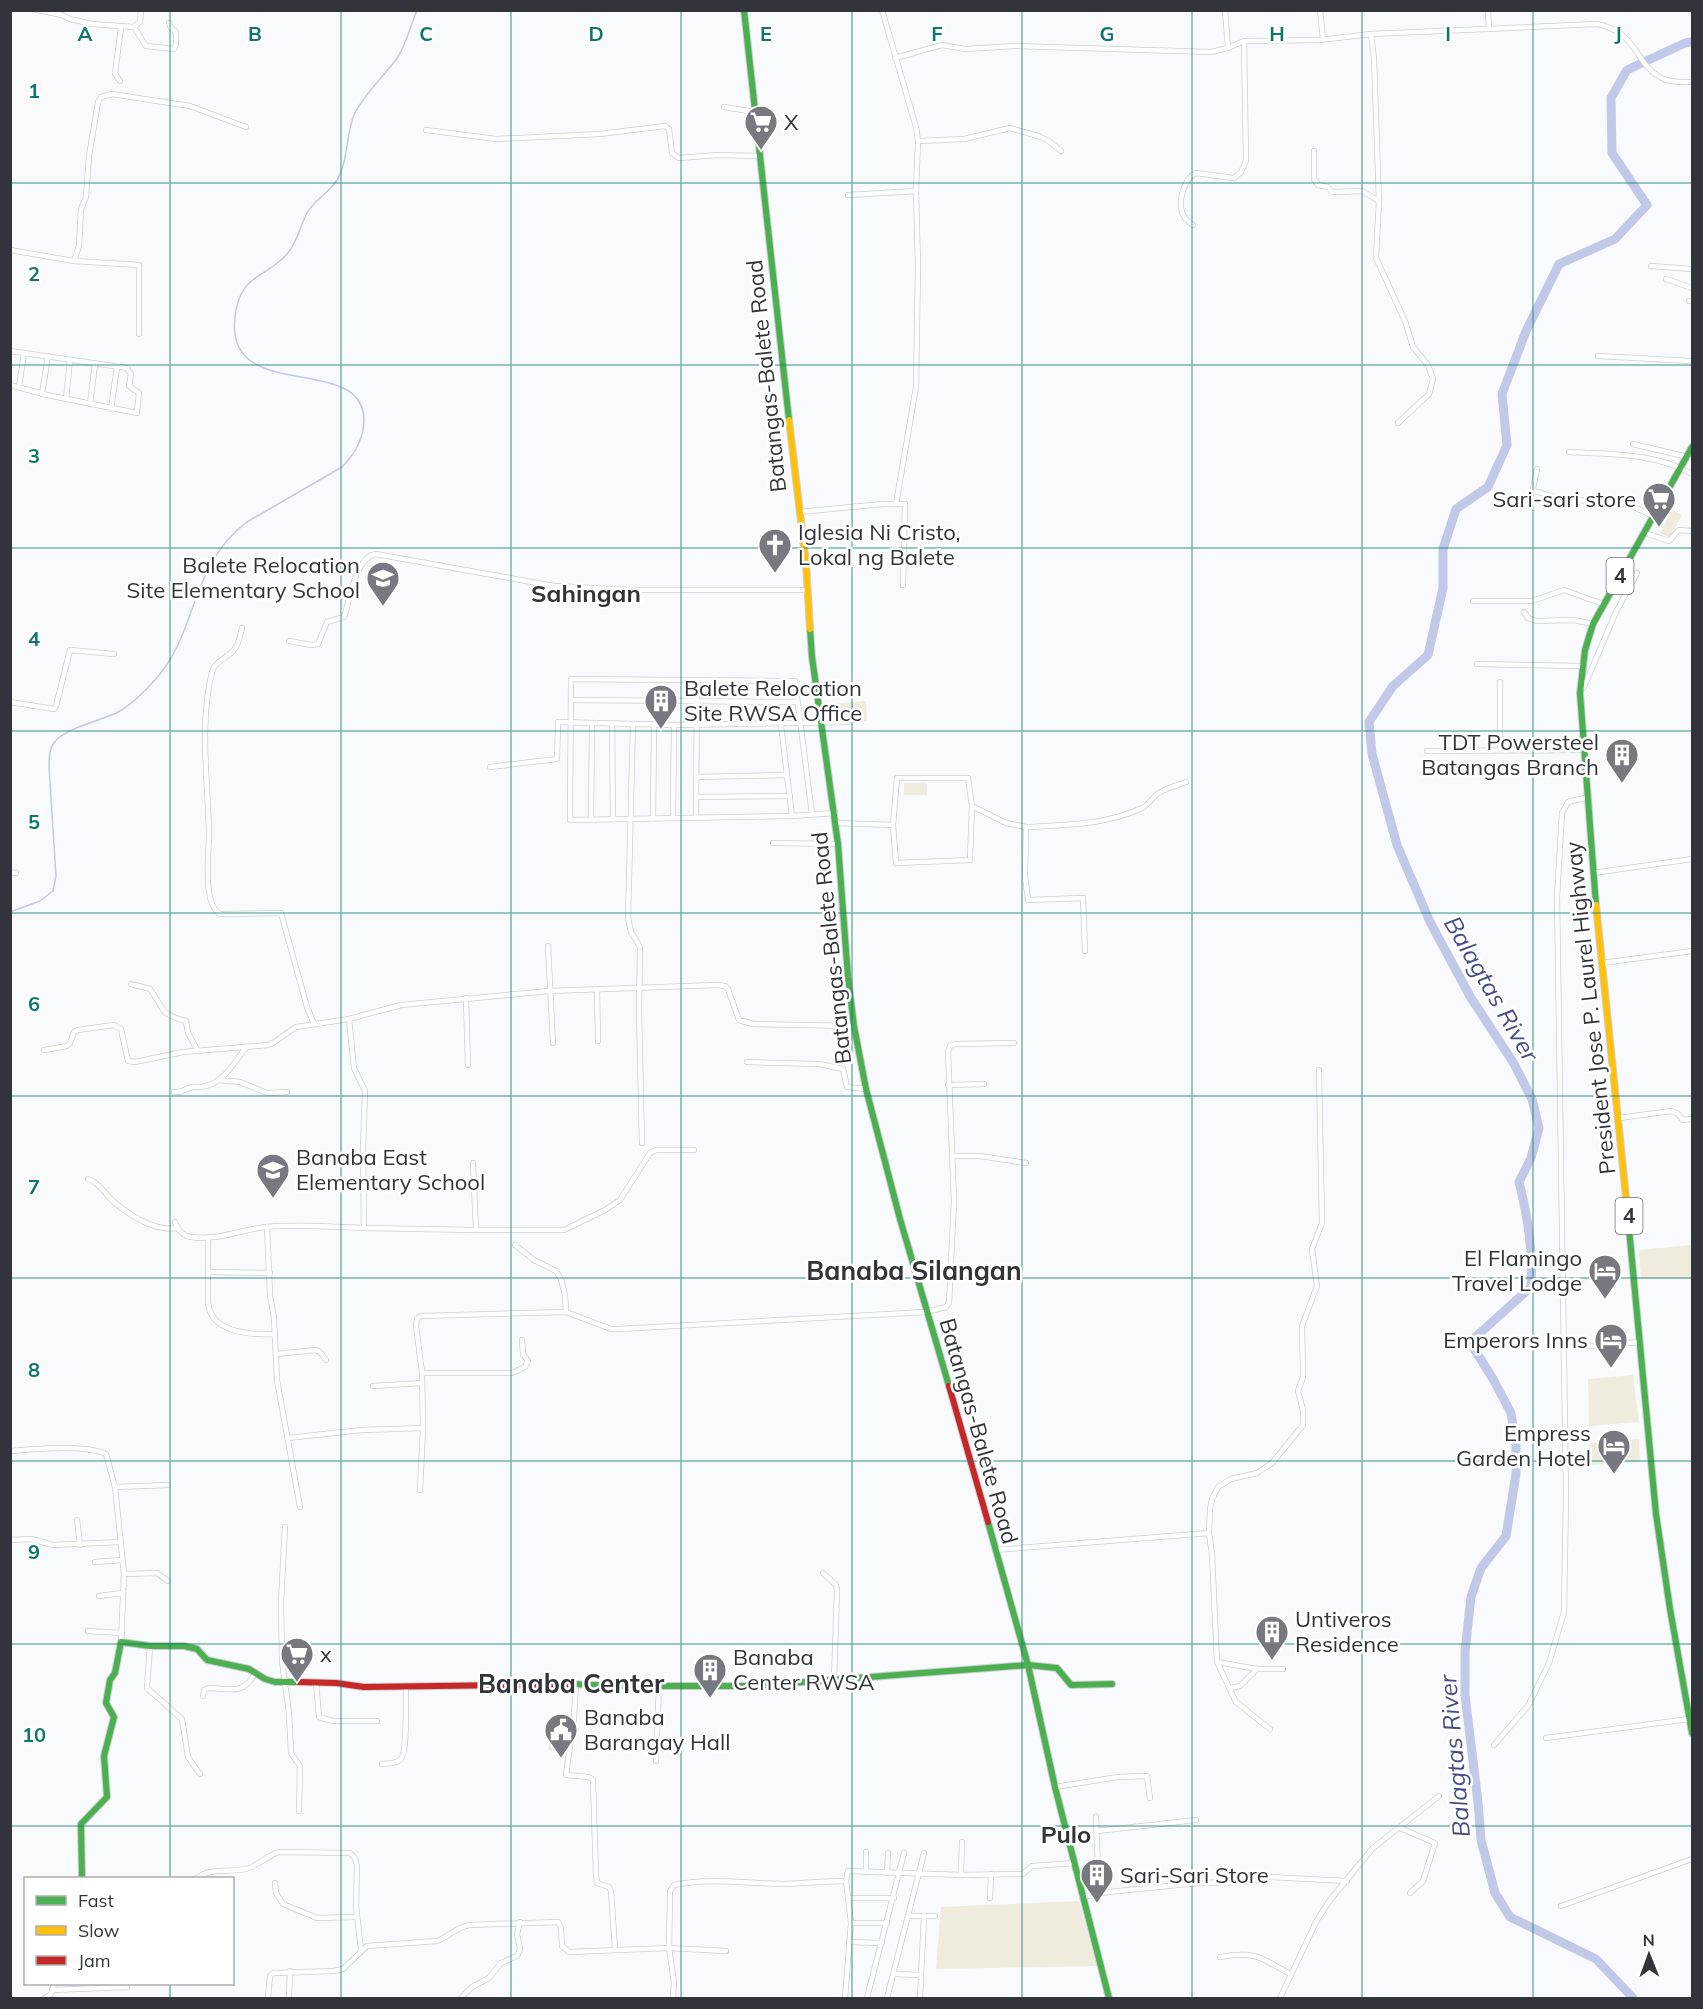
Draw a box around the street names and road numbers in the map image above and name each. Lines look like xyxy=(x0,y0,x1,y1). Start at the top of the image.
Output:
street label: Batangas-Balete Road xyxy=(740,259,792,493)
road number: 4 xyxy=(1606,558,1634,594)
street label: Batangas-Balete Road xyxy=(805,831,857,1065)
street label: President Jose P. Laurel Highway xyxy=(1559,840,1621,1176)
road number: 4 xyxy=(1616,1198,1642,1234)
street label: Batangas-Balete Road xyxy=(933,1315,1025,1547)

